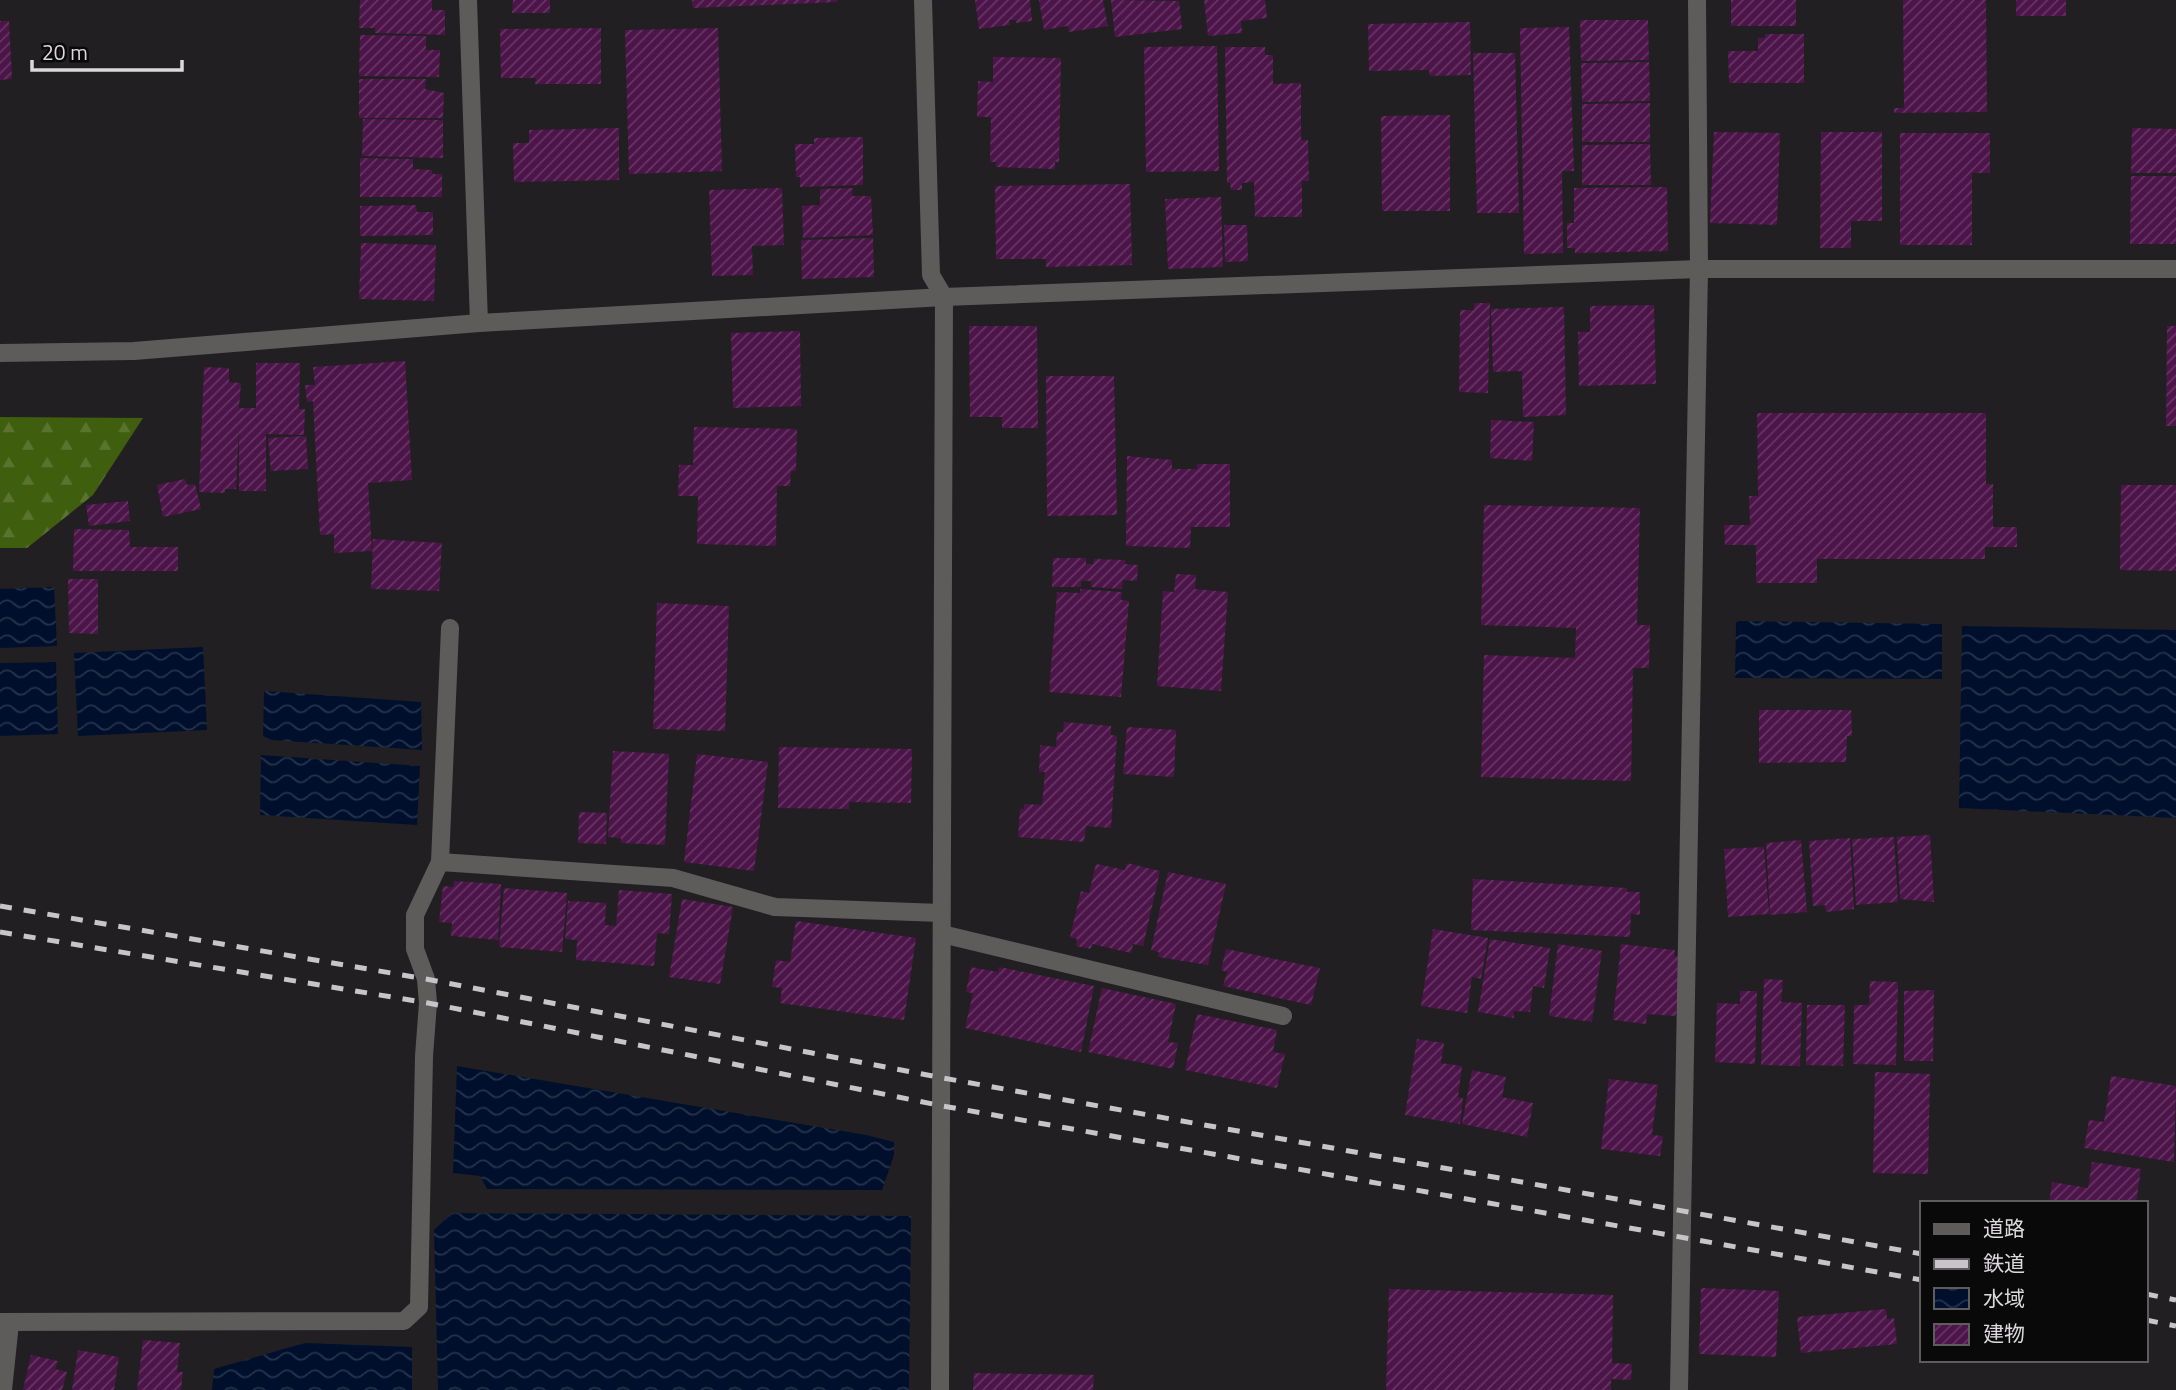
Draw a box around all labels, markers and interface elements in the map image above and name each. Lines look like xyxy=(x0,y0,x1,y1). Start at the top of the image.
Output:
scale bar xyxy=(32,28,182,72)
text: 20 m xyxy=(42,36,88,68)
legend xyxy=(1920,1201,2148,1362)
text: 道路 xyxy=(1983,1212,2025,1244)
text: 鉄道 xyxy=(1983,1247,2025,1279)
text: 水域 xyxy=(1983,1282,2025,1314)
text: 建物 xyxy=(1983,1317,2025,1349)

